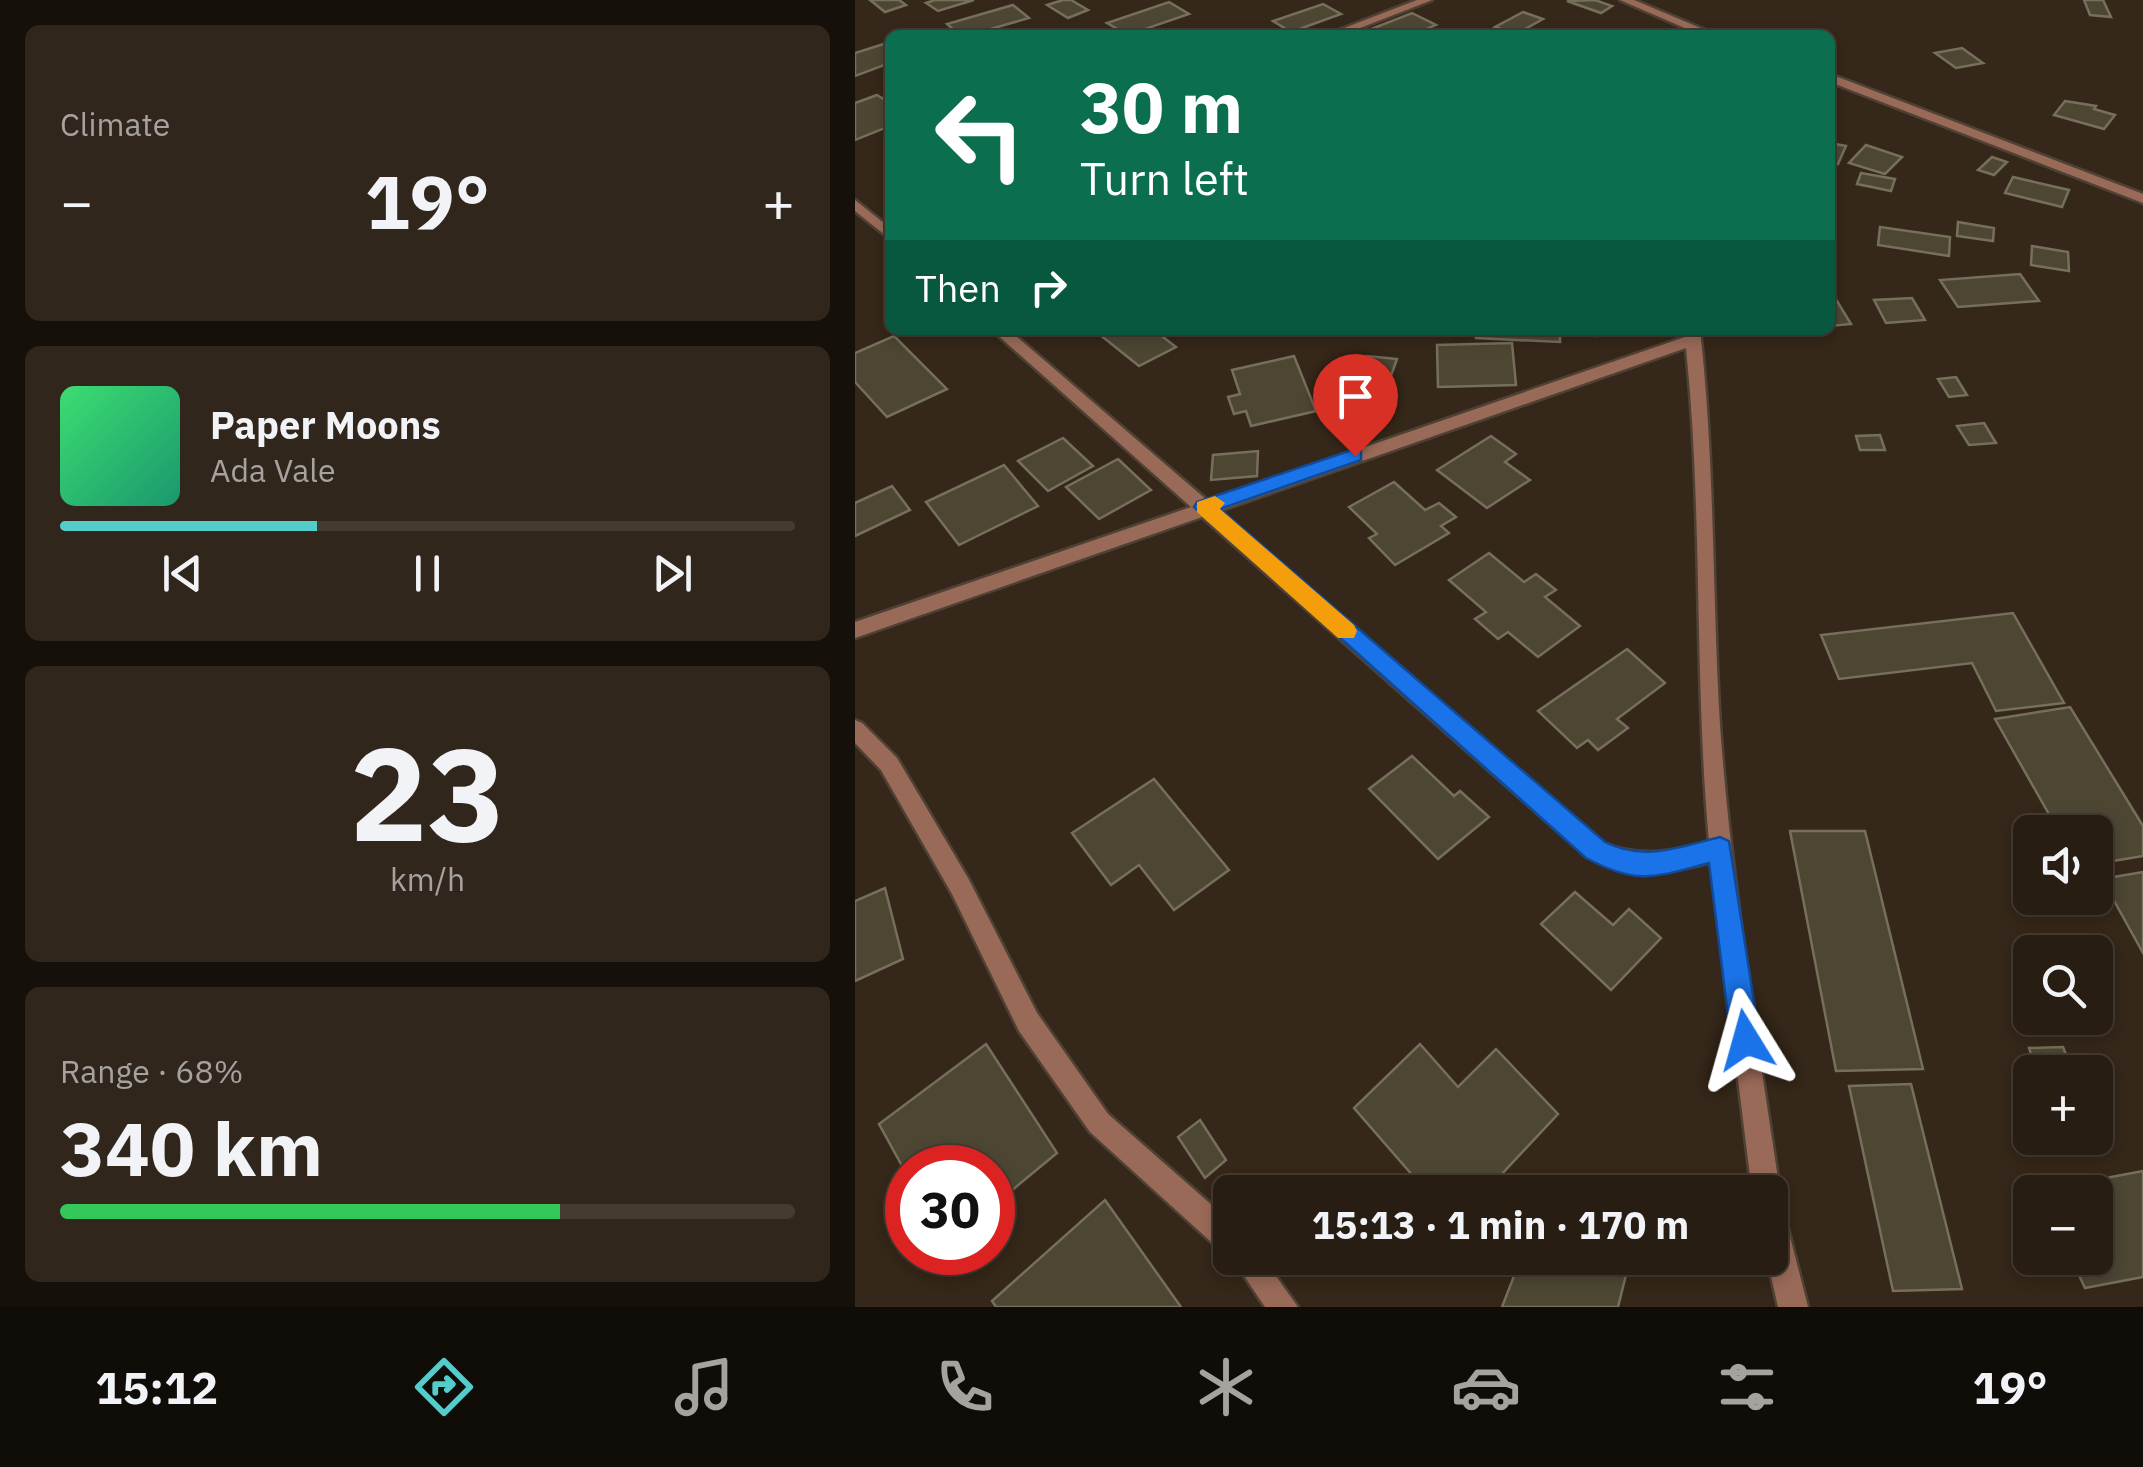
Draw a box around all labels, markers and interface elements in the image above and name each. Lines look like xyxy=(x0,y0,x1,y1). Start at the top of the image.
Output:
text: 30 m xyxy=(1080,61,1243,152)
icon: left xyxy=(915,70,1045,200)
text: Climate xyxy=(60,103,170,145)
text: Turn left xyxy=(1080,149,1249,207)
text: 19° xyxy=(365,152,490,250)
text: − xyxy=(60,166,93,237)
text: + xyxy=(762,166,795,237)
icon: right xyxy=(1021,260,1076,315)
text: Then xyxy=(915,263,1001,312)
pin xyxy=(1313,354,1398,457)
icon: arrive xyxy=(1328,369,1383,424)
text: Paper Moons xyxy=(210,400,441,449)
text: Ada Vale xyxy=(210,449,336,491)
icon: previous xyxy=(155,546,210,601)
icon: pause xyxy=(400,546,455,601)
icon: next xyxy=(645,546,700,601)
text: 23 xyxy=(349,708,506,877)
map controls xyxy=(2013,815,2113,1275)
button: sound xyxy=(2013,815,2113,915)
text: km/h xyxy=(390,858,465,900)
button: search xyxy=(2013,935,2113,1035)
position arrow xyxy=(1694,988,1798,1092)
text: Range · 68% xyxy=(60,1050,243,1092)
button: + xyxy=(2013,1055,2113,1155)
text: 340 km xyxy=(60,1099,323,1197)
speed limit sign: 30 xyxy=(885,1145,1015,1275)
button: − xyxy=(2013,1175,2113,1275)
text: 15:13 · 1 min · 170 m xyxy=(1312,1200,1689,1249)
icon: directions xyxy=(409,1352,479,1422)
icon: music xyxy=(669,1352,739,1422)
icon: phone xyxy=(930,1352,1000,1422)
icon: climate xyxy=(1191,1352,1261,1422)
icon: car xyxy=(1451,1352,1521,1422)
icon: filters xyxy=(1712,1352,1782,1422)
text: 15:12 xyxy=(95,1358,218,1416)
text: 19° xyxy=(1972,1358,2048,1416)

